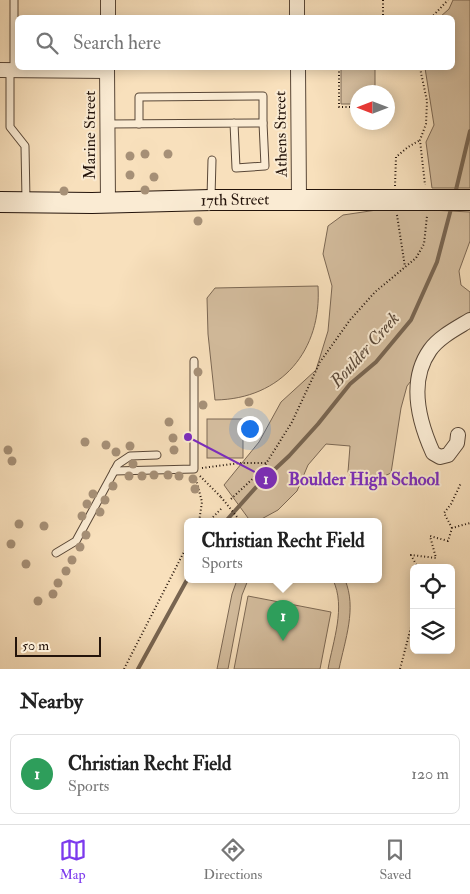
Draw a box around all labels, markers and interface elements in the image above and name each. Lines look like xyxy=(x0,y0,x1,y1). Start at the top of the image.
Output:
search box xyxy=(15,15,455,70)
icon: search xyxy=(33,29,61,57)
text: Search here xyxy=(73,31,161,55)
north arrow xyxy=(350,85,395,130)
street label: Marine Street xyxy=(80,90,100,180)
street label: Athens Street xyxy=(270,91,292,178)
street label: 17th Street xyxy=(201,189,269,211)
water label: Boulder Creek xyxy=(325,308,405,393)
your location xyxy=(237,416,263,442)
callout: Boulder High School xyxy=(254,462,450,495)
text: Boulder High School xyxy=(288,468,440,491)
text: 1 xyxy=(263,470,269,489)
popup xyxy=(184,518,382,583)
text: Christian Recht Field xyxy=(201,529,365,553)
text: Sports xyxy=(201,553,243,573)
map controls xyxy=(410,564,455,654)
button: locate xyxy=(410,564,455,609)
pin: 1 xyxy=(267,600,299,641)
button: layers xyxy=(410,609,455,654)
scale bar xyxy=(15,634,101,657)
text: 50 m xyxy=(22,637,49,654)
text: Nearby xyxy=(20,688,83,715)
text: Christian Recht Field xyxy=(68,752,231,776)
text: 1 xyxy=(34,764,40,784)
text: 120 m xyxy=(411,764,449,784)
text: Sports xyxy=(68,776,109,796)
tab: Map xyxy=(59,836,87,883)
tab: Directions xyxy=(204,836,262,883)
tab: Saved xyxy=(379,836,411,883)

